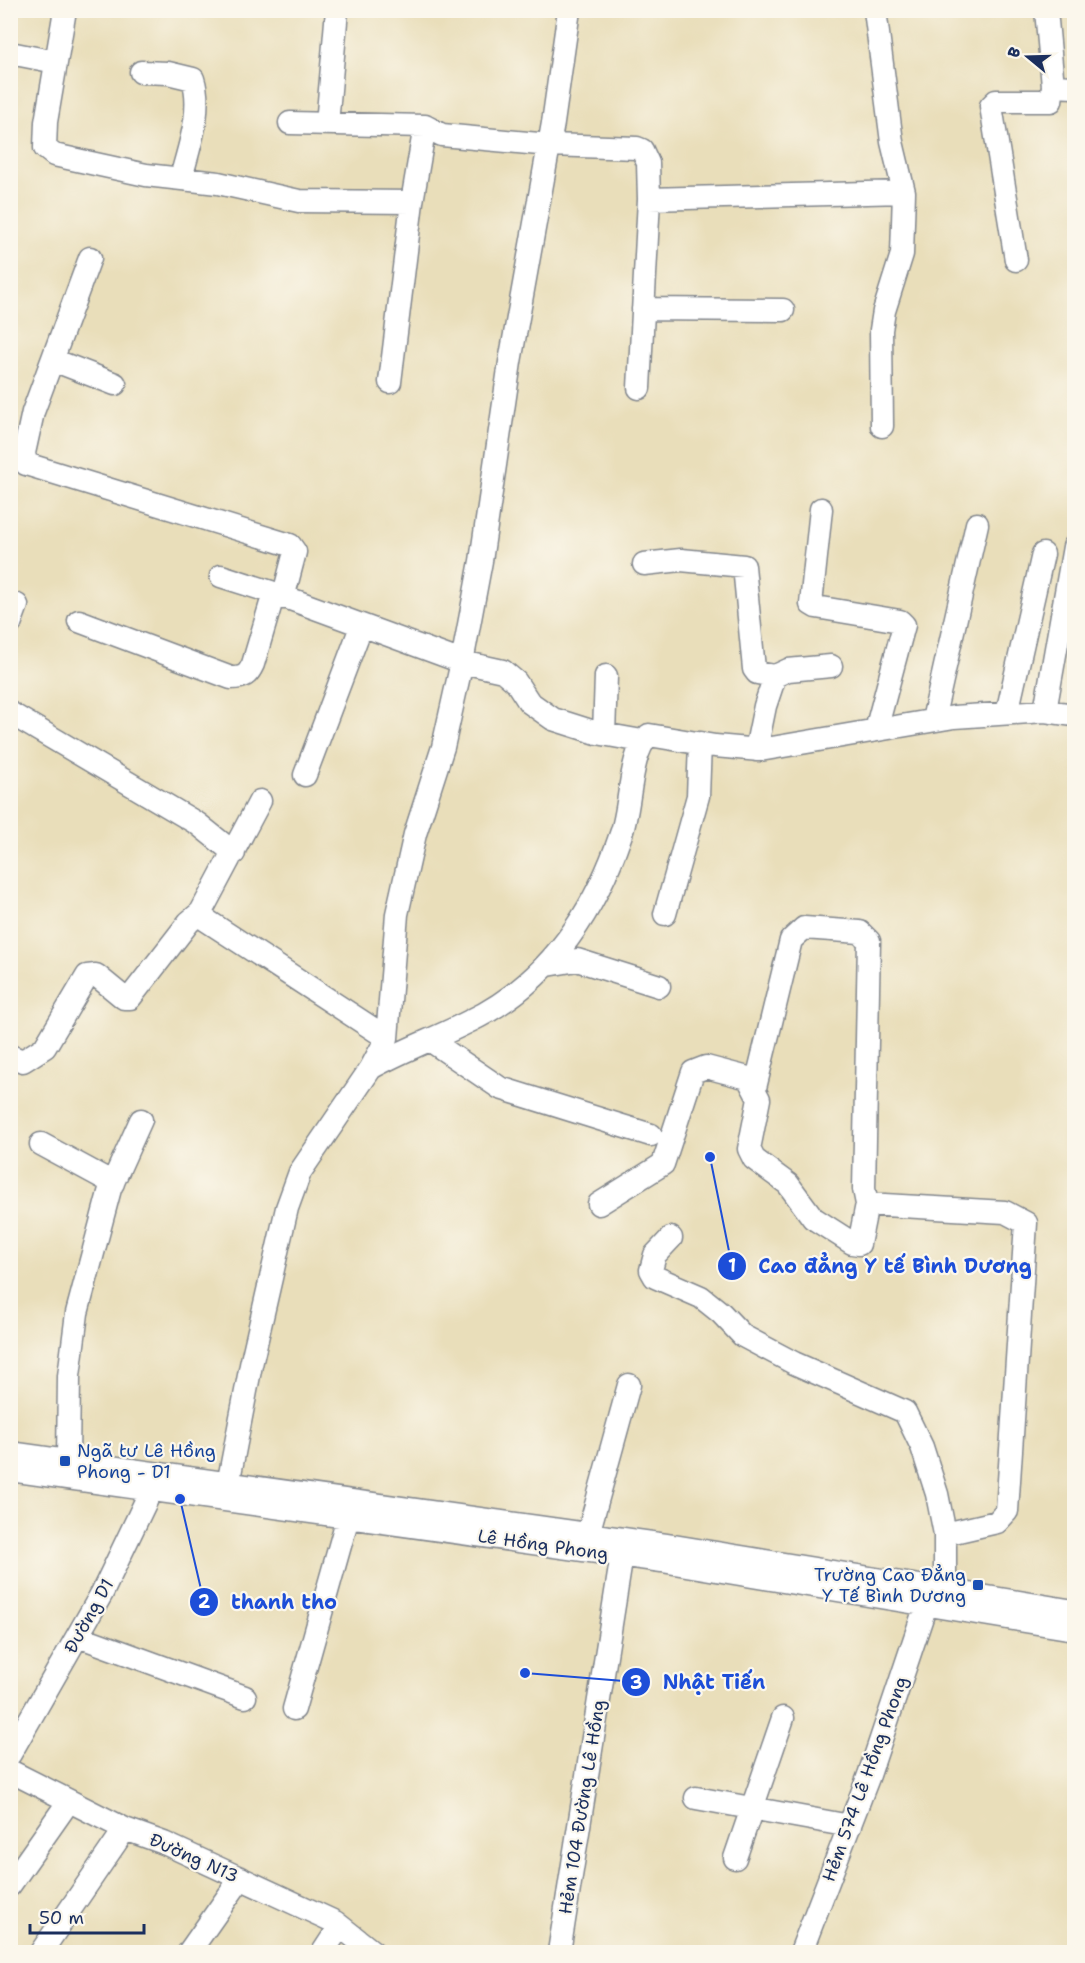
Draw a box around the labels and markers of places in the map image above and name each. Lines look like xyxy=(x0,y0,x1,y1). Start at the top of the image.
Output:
callout: Cao đẳng Y tế Bình Dương xyxy=(717,1247,1044,1285)
place label: Ngã tư Lê Hồng Phong - D1 xyxy=(77,1439,216,1484)
marker: Ngã tư Lê Hồng Phong - D1 xyxy=(58,1454,72,1468)
place label: Trường Cao Đẳng Y Tế Bình Dương xyxy=(814,1563,966,1608)
marker: Trường Cao Đẳng Y Tế Bình Dương xyxy=(971,1578,985,1592)
callout: thanh tho xyxy=(189,1583,349,1621)
callout: Nhật Tiến xyxy=(621,1663,777,1701)

